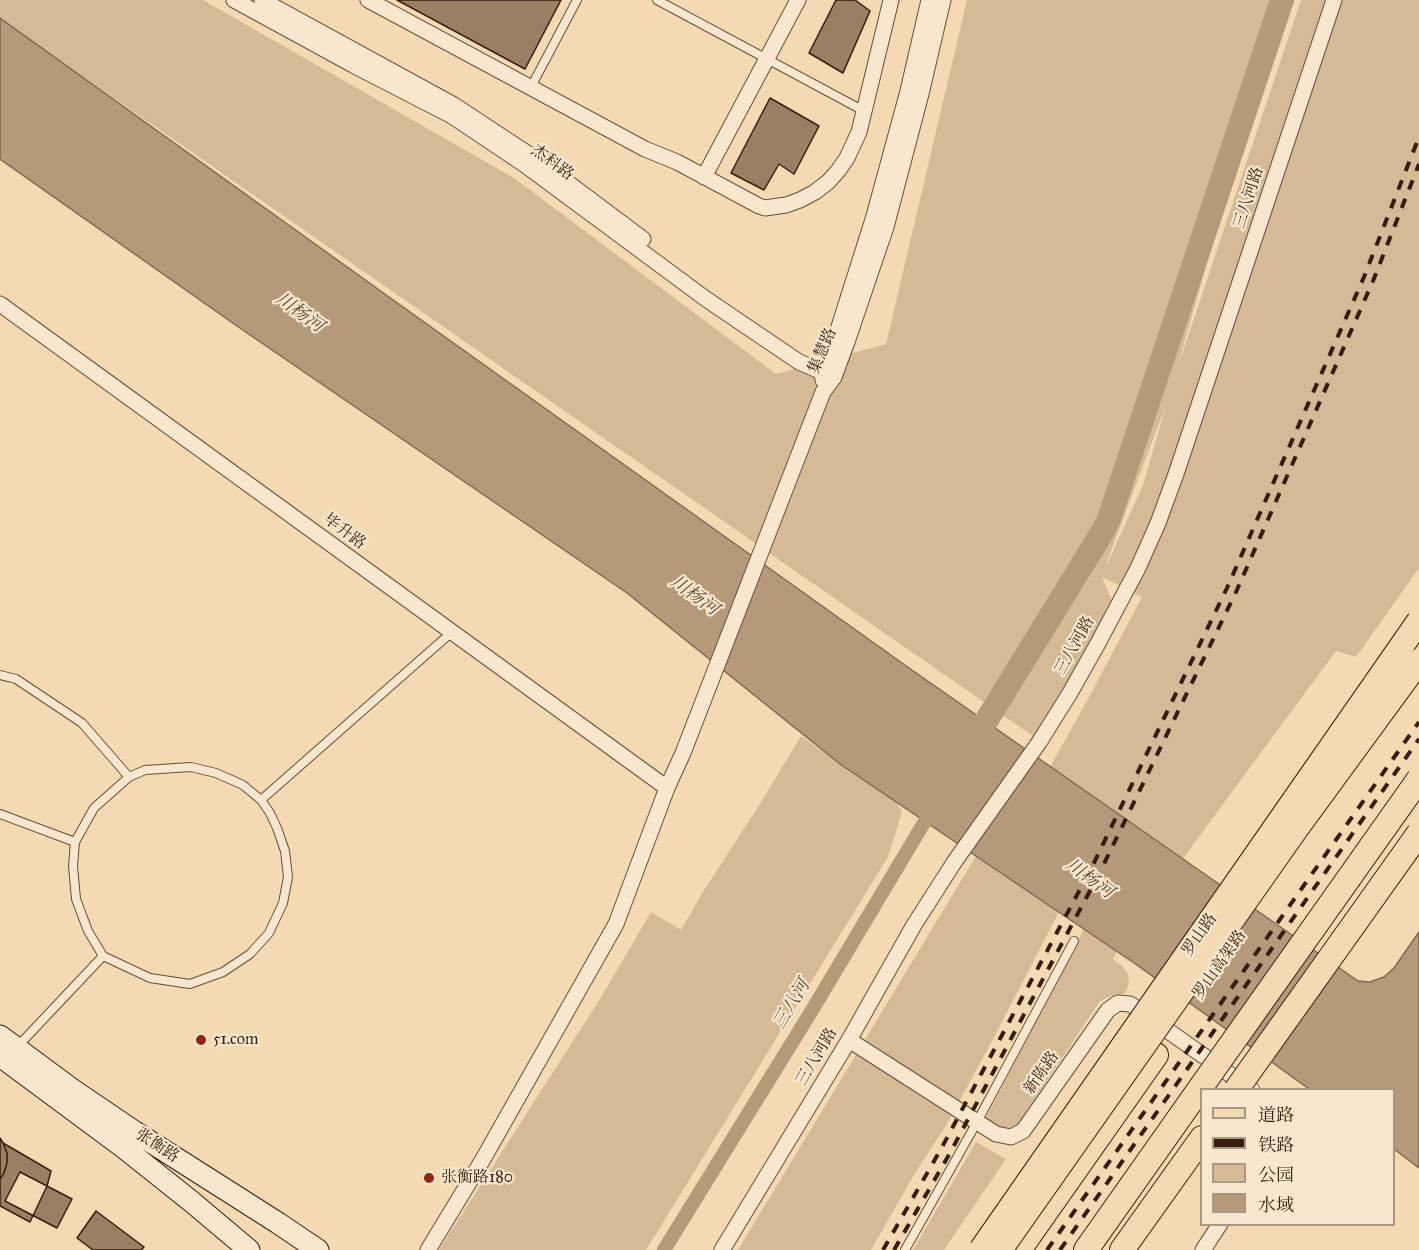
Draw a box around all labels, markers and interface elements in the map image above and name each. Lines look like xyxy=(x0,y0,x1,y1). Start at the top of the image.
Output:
street label: 杰科路 xyxy=(527,141,577,185)
street label: 三八河路 xyxy=(1230,165,1268,231)
water label: 川杨河 xyxy=(271,288,327,338)
street label: 集慧路 xyxy=(805,325,841,377)
street label: 毕升路 xyxy=(319,510,369,554)
water label: 川杨河 xyxy=(666,571,722,621)
street label: 三八河路 xyxy=(1051,613,1099,679)
water label: 川杨河 xyxy=(1061,854,1117,904)
street label: 罗山路 xyxy=(1178,910,1222,960)
street label: 罗山高架路 xyxy=(1189,927,1251,1003)
water label: 三八河 xyxy=(769,976,815,1034)
street label: 三八河路 xyxy=(792,1025,842,1089)
place label: 51.com xyxy=(213,1030,258,1050)
marker: 51.com xyxy=(194,1033,208,1047)
street label: 新陈路 xyxy=(1020,1048,1064,1098)
legend xyxy=(1200,1088,1395,1226)
text: 道路 xyxy=(1258,1104,1294,1126)
street label: 张衡路 xyxy=(132,1125,182,1167)
text: 铁路 xyxy=(1258,1134,1294,1156)
text: 公园 xyxy=(1258,1164,1294,1186)
place label: 张衡路180 xyxy=(441,1168,513,1188)
marker: 张衡路180 xyxy=(422,1171,436,1185)
text: 水域 xyxy=(1258,1194,1294,1216)

